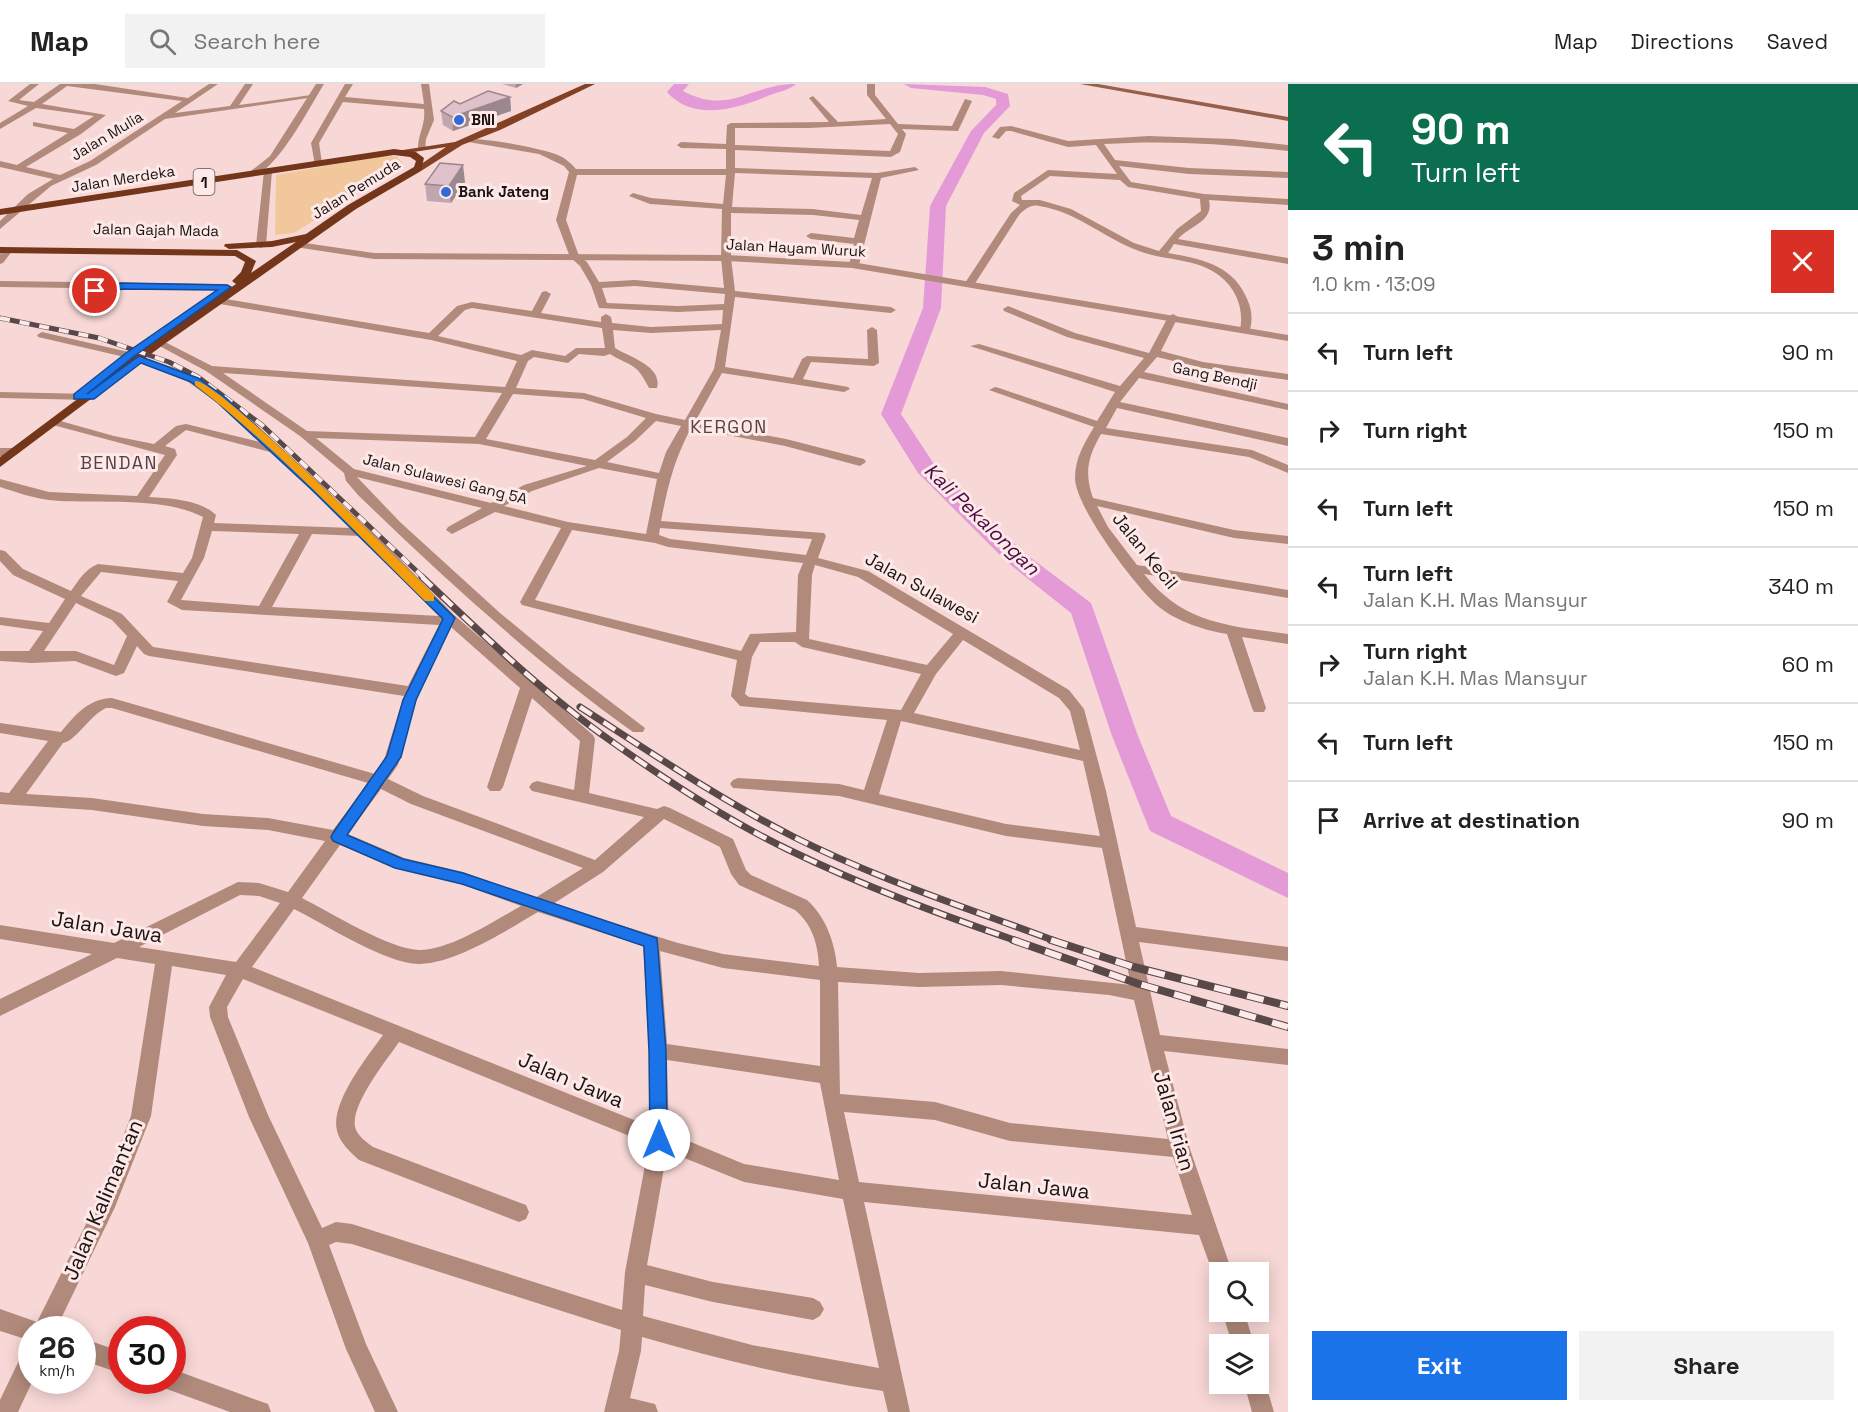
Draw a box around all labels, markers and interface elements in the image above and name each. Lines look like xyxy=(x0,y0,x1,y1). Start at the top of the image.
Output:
search box xyxy=(125,14,545,68)
text: Map xyxy=(30,23,89,59)
icon: search xyxy=(146,25,179,58)
text: Search here xyxy=(194,27,321,55)
text: Map xyxy=(1554,28,1598,55)
text: Directions xyxy=(1631,28,1734,55)
text: Saved xyxy=(1767,28,1828,55)
text: 90 m xyxy=(1411,103,1511,156)
street label: Jalan Mulia xyxy=(67,106,147,164)
icon: left xyxy=(1312,108,1390,186)
place label: BNI xyxy=(471,110,495,129)
marker: BNI xyxy=(452,113,466,127)
street label: Jalan Pemuda xyxy=(308,154,404,223)
text: Turn left xyxy=(1411,155,1521,190)
street label: Jalan Merdeka xyxy=(70,161,177,196)
road number: 1 xyxy=(194,169,214,195)
place label: Bank Jateng xyxy=(458,182,549,201)
marker: Bank Jateng xyxy=(439,185,453,199)
street label: Jalan Gajah Mada xyxy=(93,219,220,240)
text: 3 min xyxy=(1312,225,1406,271)
button: close xyxy=(1771,230,1834,293)
street label: Jalan Hayam Wuruk xyxy=(725,234,867,261)
pin xyxy=(69,265,120,316)
text: 1.0 km · 13:09 xyxy=(1312,271,1436,297)
icon: arrive xyxy=(78,274,111,307)
icon: left xyxy=(1312,336,1345,369)
text: Turn left xyxy=(1363,338,1453,366)
text: 90 m xyxy=(1782,338,1834,366)
street label: Gang Bendji xyxy=(1171,357,1259,394)
icon: right xyxy=(1312,414,1345,447)
district label: KERGON xyxy=(690,415,768,438)
text: Turn right xyxy=(1363,416,1468,444)
text: 150 m xyxy=(1773,416,1834,444)
street label: Jalan Sulawesi Gang 5A xyxy=(361,449,530,508)
district label: BENDAN xyxy=(80,451,158,474)
water label: Kali Pekalongan xyxy=(919,457,1046,581)
icon: left xyxy=(1312,492,1345,525)
text: Turn left xyxy=(1363,494,1453,522)
text: 150 m xyxy=(1773,494,1834,522)
street label: Jalan Kecil xyxy=(1108,508,1183,594)
street label: Jalan Sulawesi xyxy=(861,547,983,628)
text: Turn left xyxy=(1363,559,1453,587)
icon: left xyxy=(1312,570,1345,603)
text: 340 m xyxy=(1768,572,1834,600)
text: Jalan K.H. Mas Mansyur xyxy=(1363,587,1588,613)
text: Turn right xyxy=(1363,637,1468,665)
icon: right xyxy=(1312,648,1345,681)
text: 60 m xyxy=(1782,650,1834,678)
text: Jalan K.H. Mas Mansyur xyxy=(1363,665,1588,691)
icon: left xyxy=(1312,726,1345,759)
text: Turn left xyxy=(1363,728,1453,756)
text: 150 m xyxy=(1773,728,1834,756)
icon: arrive xyxy=(1312,804,1345,837)
text: Arrive at destination xyxy=(1363,806,1580,834)
text: 90 m xyxy=(1782,806,1834,834)
street label: Jalan Jawa xyxy=(50,904,165,949)
street label: Jalan Jawa xyxy=(514,1045,628,1114)
street label: Jalan Irian xyxy=(1147,1068,1202,1174)
position arrow xyxy=(627,1108,691,1172)
street label: Jalan Kalimantan xyxy=(57,1115,149,1284)
street label: Jalan Jawa xyxy=(977,1166,1091,1205)
map controls xyxy=(1209,1262,1269,1394)
button: search xyxy=(1209,1262,1269,1322)
speed limit sign: 30 xyxy=(108,1316,186,1394)
text: 26 xyxy=(39,1328,75,1367)
button: Exit xyxy=(1312,1331,1567,1400)
button: Share xyxy=(1579,1331,1834,1400)
button: layers xyxy=(1209,1334,1269,1394)
text: km/h xyxy=(39,1361,75,1380)

